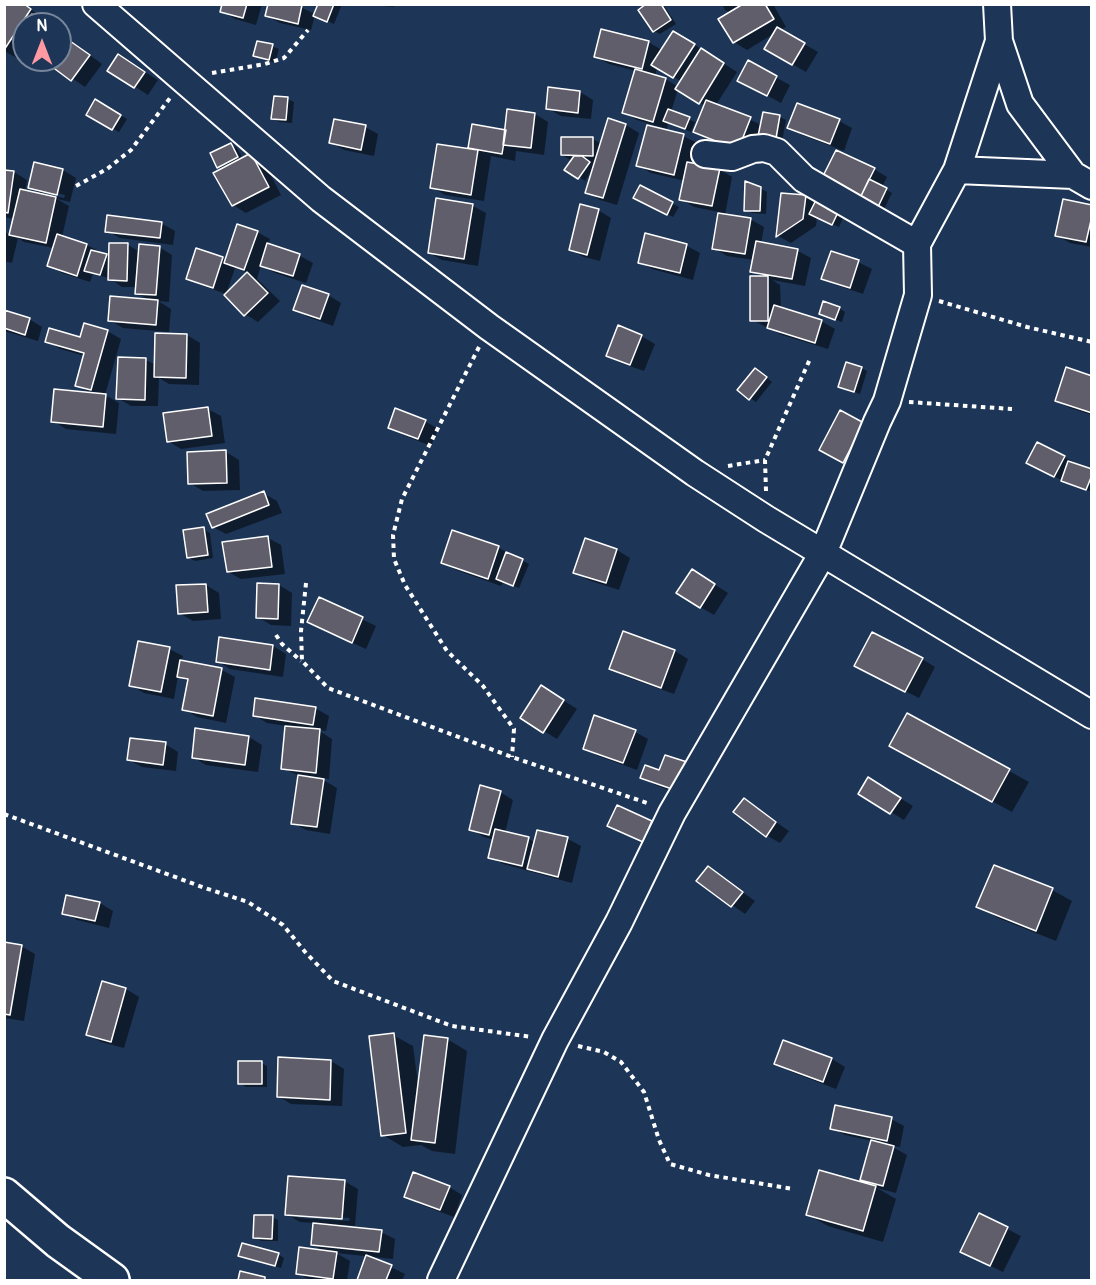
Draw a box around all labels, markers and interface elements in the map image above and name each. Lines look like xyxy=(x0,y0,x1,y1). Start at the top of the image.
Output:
north arrow xyxy=(12,12,72,72)
text: N xyxy=(37,16,47,36)

